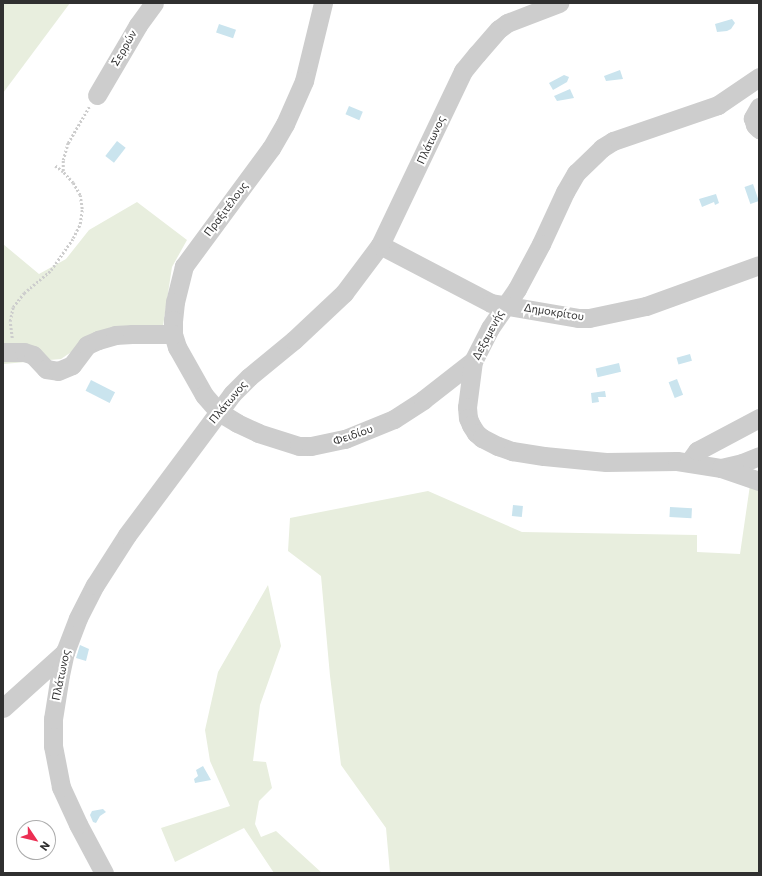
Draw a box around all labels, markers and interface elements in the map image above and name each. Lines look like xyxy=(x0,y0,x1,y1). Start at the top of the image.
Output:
street label: Σερρών xyxy=(108,28,140,68)
street label: Πλάτωνος xyxy=(414,114,448,166)
street label: Πραξιτέλους xyxy=(201,179,251,239)
street label: Δημοκρίτου xyxy=(523,301,585,323)
street label: Δεξαμενής xyxy=(469,308,507,362)
street label: Πλάτωνος xyxy=(206,378,250,426)
street label: Φειδίου xyxy=(332,422,374,448)
street label: Πλάτωνος xyxy=(49,648,73,702)
north arrow xyxy=(16,820,56,860)
text: N xyxy=(38,839,53,854)

